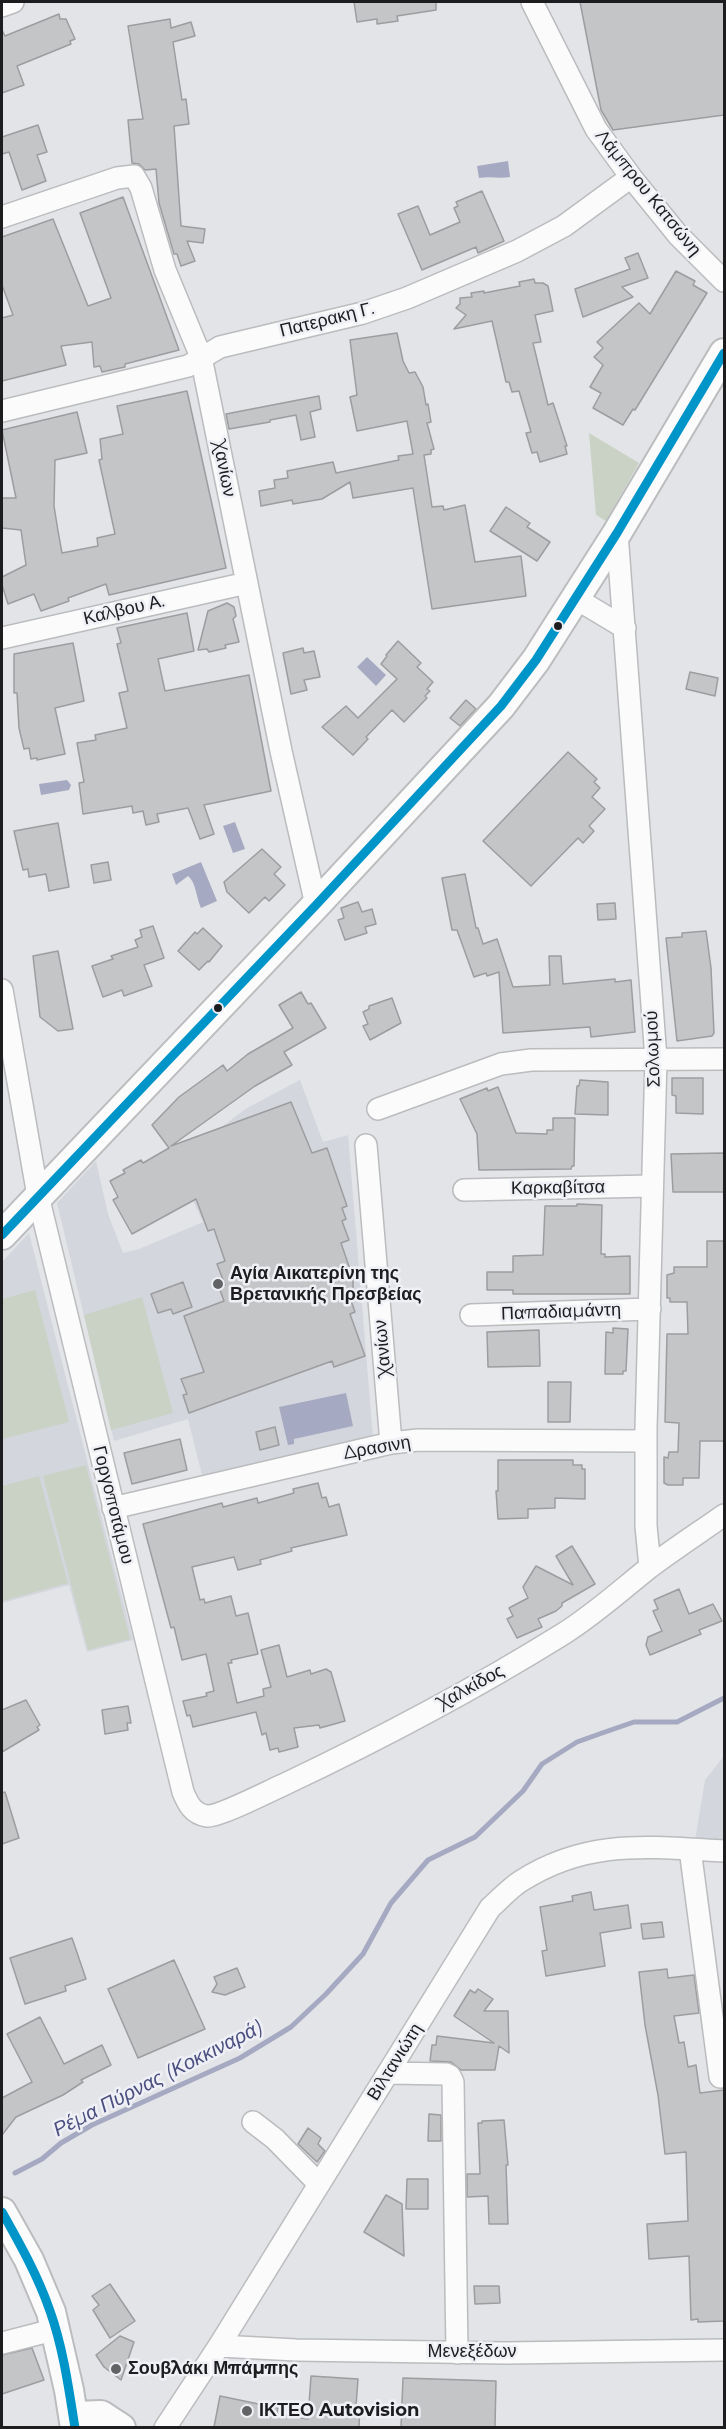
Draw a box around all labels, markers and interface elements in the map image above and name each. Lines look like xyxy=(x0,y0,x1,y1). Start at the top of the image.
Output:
street label: Λάμπρου Κατσώνη xyxy=(590,126,706,260)
street label: Πατερακη Γ. xyxy=(278,298,376,342)
street label: Χανίων xyxy=(208,439,240,499)
street label: Καλβου Α. xyxy=(81,590,167,630)
unlabelled marker xyxy=(552,620,564,632)
unlabelled marker xyxy=(212,1002,224,1014)
street label: Σολωμού xyxy=(641,1010,665,1088)
street label: Καρκαβίτσα xyxy=(511,1176,605,1200)
place label: Αγία Αικατερίνη της Βρετανικής Πρεσβείας xyxy=(230,1263,422,1306)
marker: Αγία Αικατερίνη της Βρετανικής Πρεσβείας xyxy=(211,1277,225,1291)
street label: Παπαδιαμάντη xyxy=(501,1299,621,1325)
street label: Χανίων xyxy=(370,1319,396,1377)
street label: Δρασινη xyxy=(342,1431,412,1465)
street label: Γοργοποτάμου xyxy=(88,1444,138,1566)
street label: Χαλκίδος xyxy=(434,1660,508,1714)
water label: Ρέμα Πύρνας (Κοκκιναρά) xyxy=(49,2016,267,2142)
street label: Βιλτανιώτη xyxy=(363,2019,427,2105)
street label: Μενεξέδων xyxy=(427,2341,517,2363)
place label: Σουβλάκι Μπάμπης xyxy=(128,2358,298,2380)
marker: Σουβλάκι Μπάμπης xyxy=(109,2362,123,2376)
place label: ΙΚΤΕΟ Autovision xyxy=(259,2400,420,2422)
marker: ΙΚΤΕΟ Autovision xyxy=(240,2404,254,2418)

